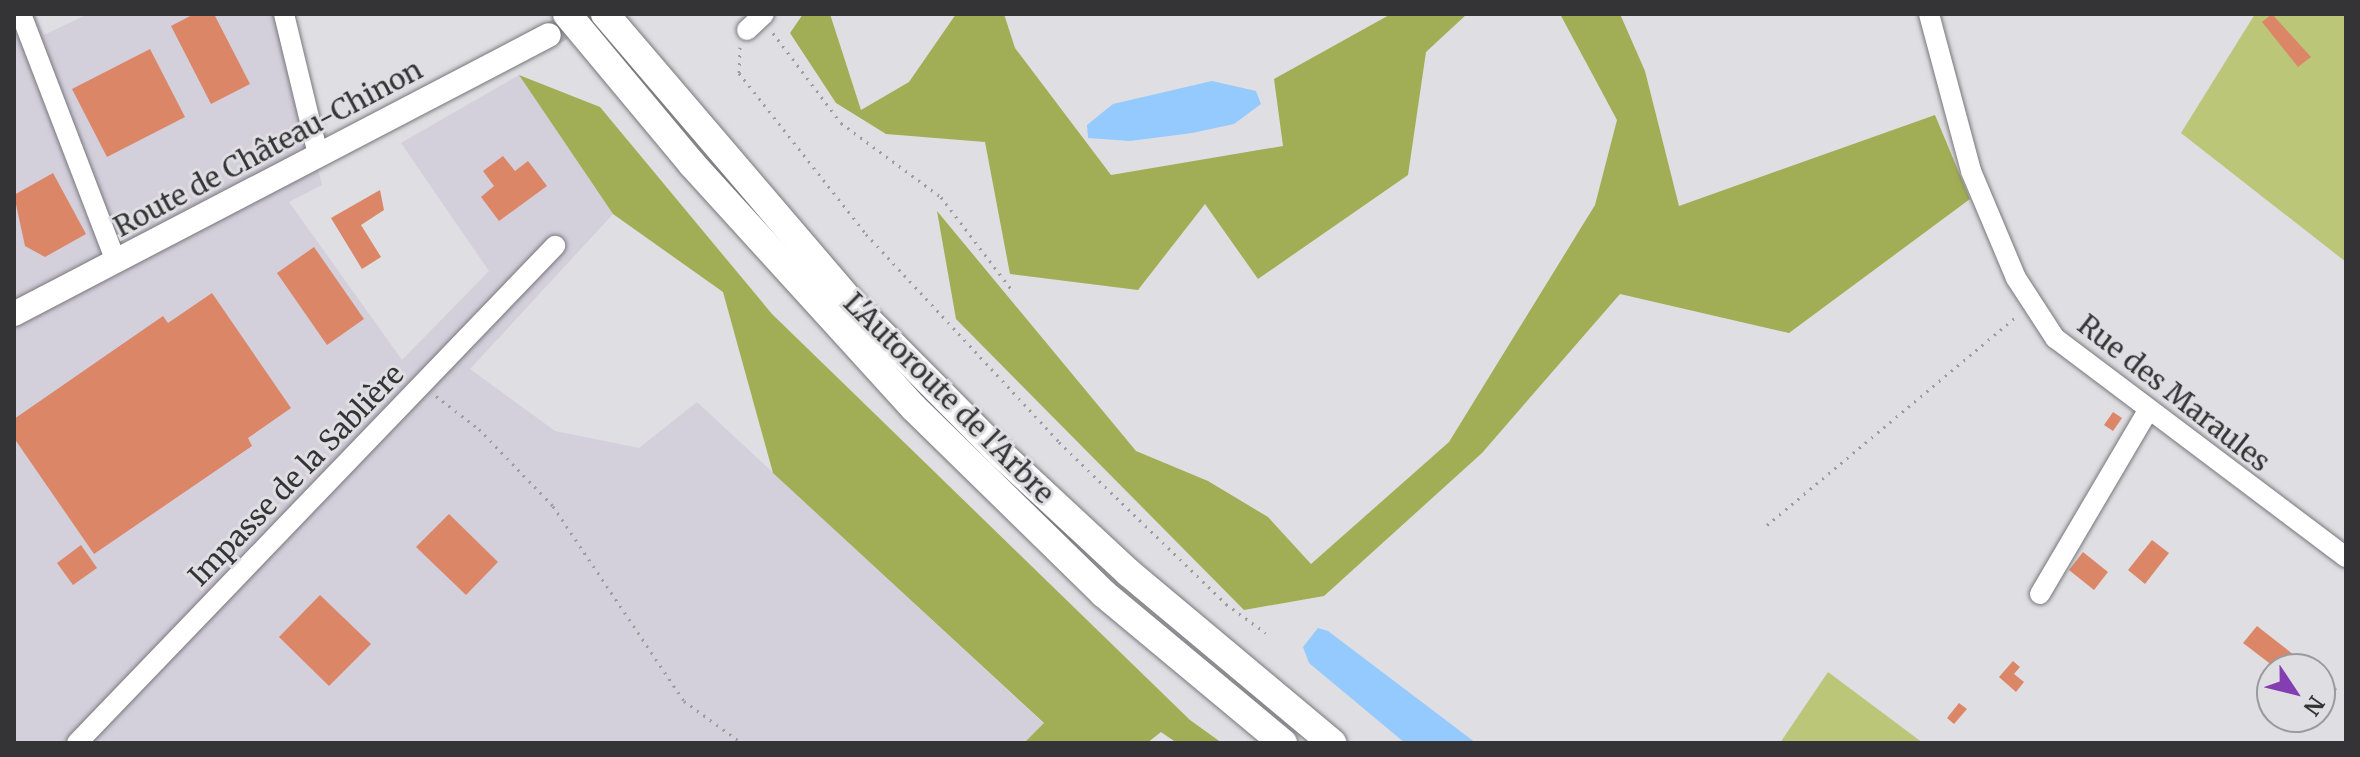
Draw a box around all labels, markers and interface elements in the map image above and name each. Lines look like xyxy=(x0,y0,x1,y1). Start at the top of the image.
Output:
street label: Route de Château-Chinon xyxy=(108,52,428,244)
street label: L'Autoroute de l'Arbre xyxy=(837,286,1061,510)
street label: Rue des Maraules xyxy=(2071,308,2277,478)
street label: Impasse de la Sablière xyxy=(182,357,410,593)
north arrow xyxy=(2256,653,2336,733)
text: N xyxy=(2298,690,2330,721)

